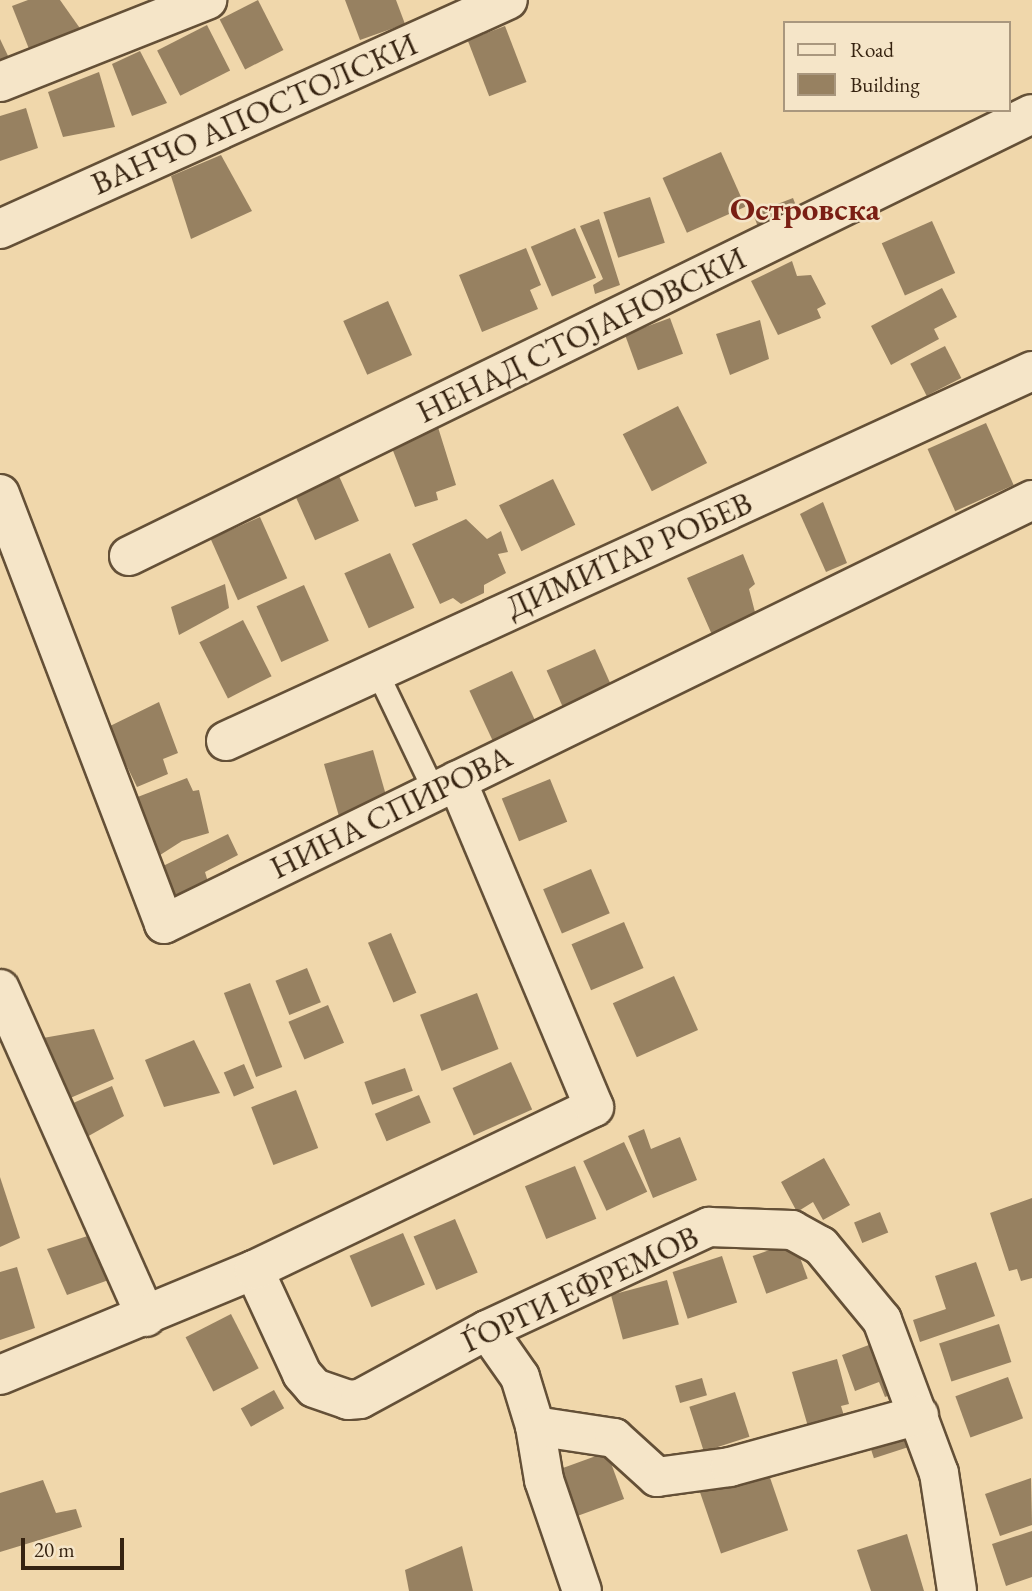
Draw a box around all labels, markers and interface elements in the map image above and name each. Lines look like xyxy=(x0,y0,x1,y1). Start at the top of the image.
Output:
legend xyxy=(783,21,1011,112)
street label: ВАНЧО АПОСТОЛСКИ xyxy=(85,25,423,203)
text: Road xyxy=(850,36,894,63)
text: Building xyxy=(850,71,920,98)
district label: Островска xyxy=(730,189,880,229)
street label: НЕНАД СТОЈАНОВСКИ xyxy=(411,239,751,431)
street label: ДИМИТАР РОБЕВ xyxy=(500,483,758,627)
street label: НИНА СПИРОВА xyxy=(264,737,518,887)
street label: ЃОРГИ ЕФРЕМОВ xyxy=(456,1217,704,1361)
scale bar xyxy=(24,1524,128,1568)
text: 20 m xyxy=(34,1536,75,1563)

